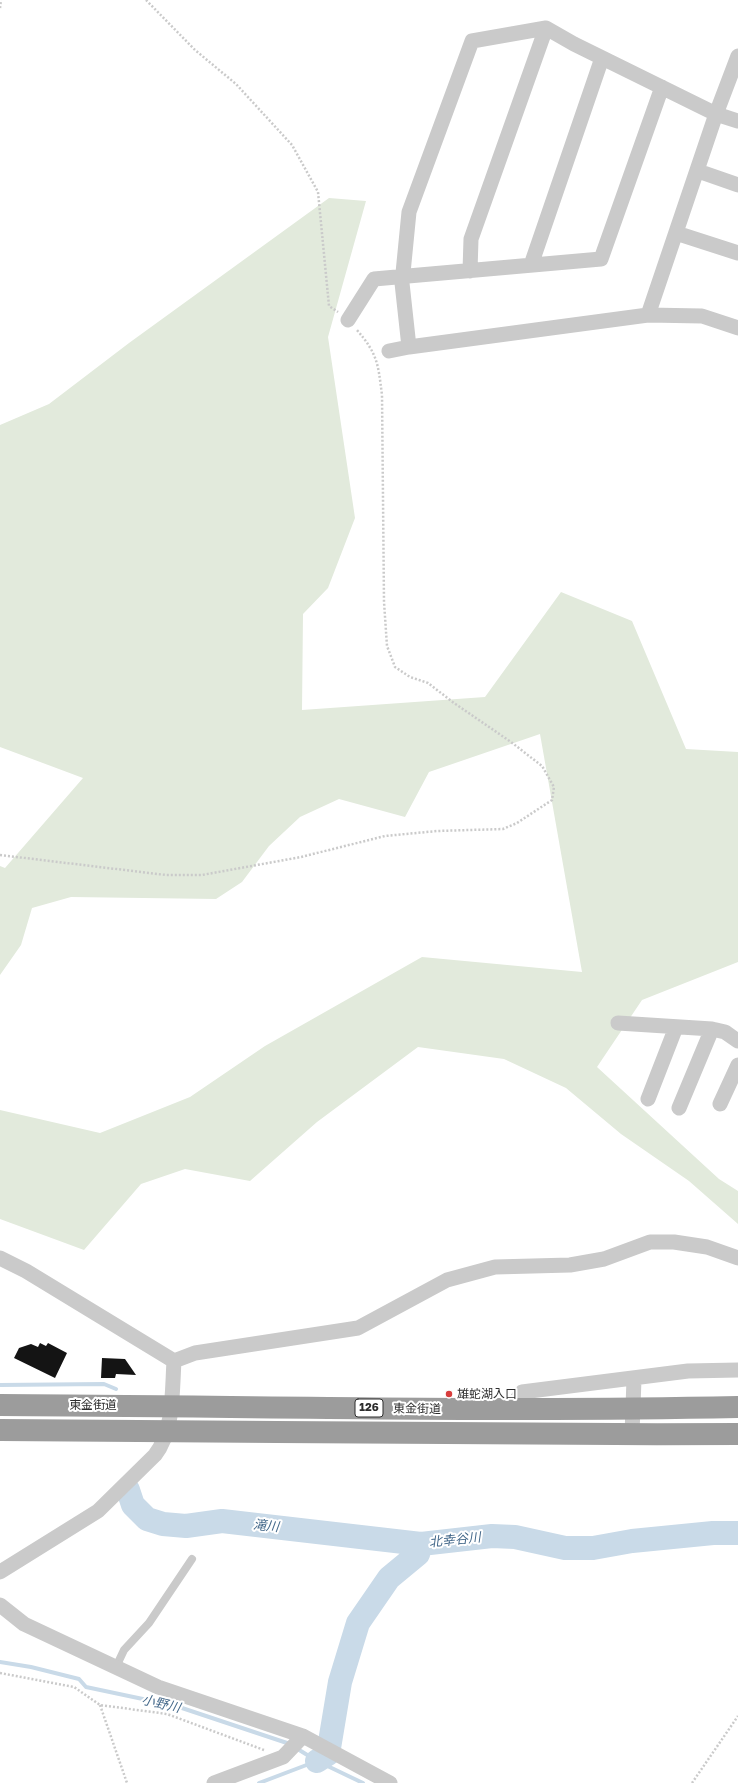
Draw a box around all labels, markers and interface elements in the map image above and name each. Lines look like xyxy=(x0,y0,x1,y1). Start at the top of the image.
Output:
place label: 雄蛇湖入口 xyxy=(457,1387,517,1401)
marker: 雄蛇湖入口 xyxy=(444,1389,454,1399)
street label: 東金街道 xyxy=(69,1398,117,1412)
road number: 126 xyxy=(355,1399,383,1417)
street label: 東金街道 xyxy=(393,1401,441,1417)
water label: 滝川 xyxy=(252,1517,280,1535)
water label: 北幸谷川 xyxy=(428,1530,482,1550)
water label: 小野川 xyxy=(140,1692,182,1716)

